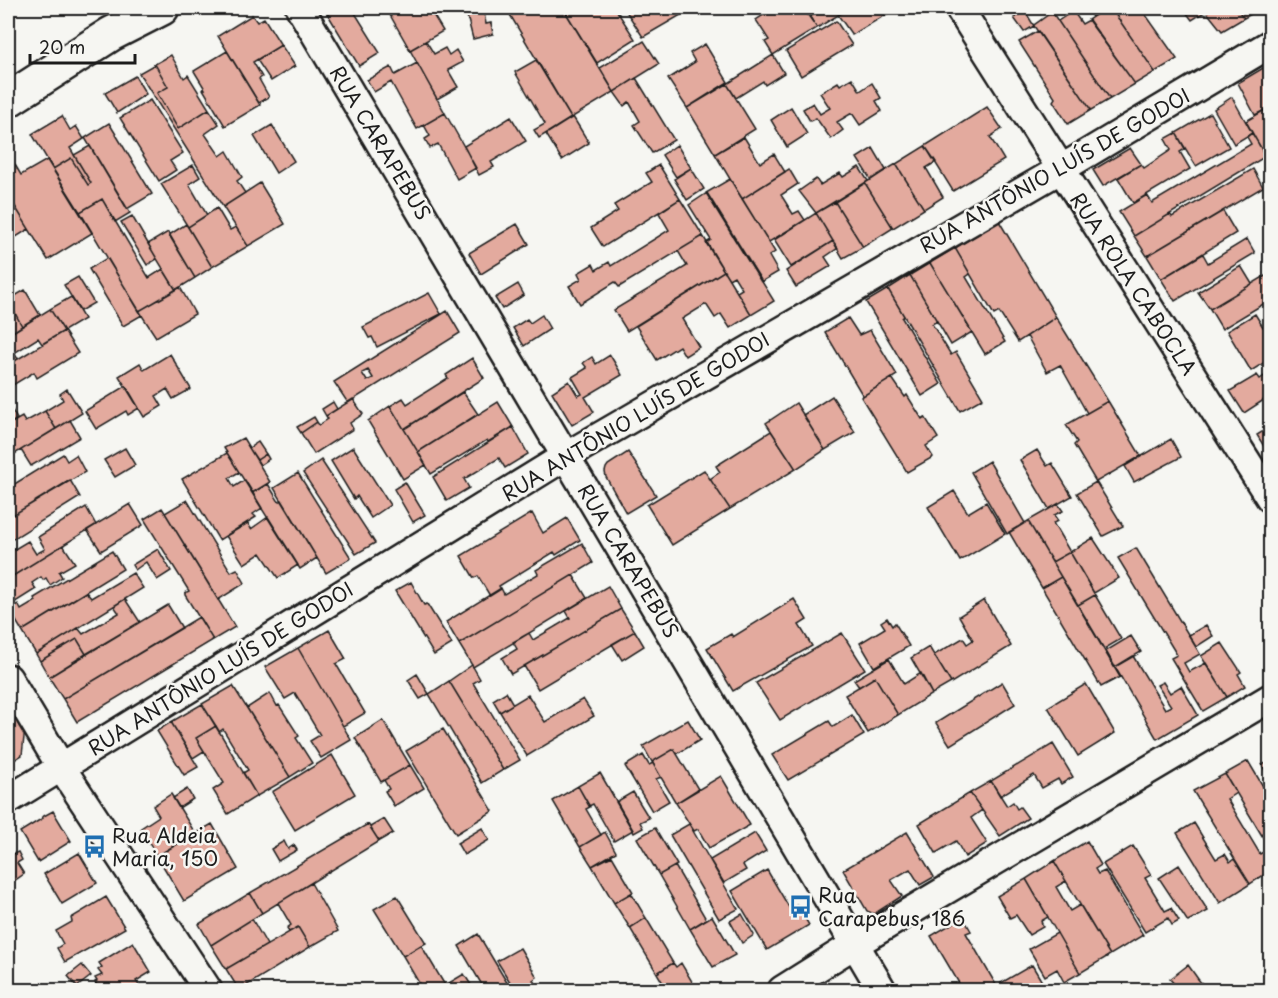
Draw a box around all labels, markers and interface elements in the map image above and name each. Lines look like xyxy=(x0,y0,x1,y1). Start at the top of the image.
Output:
scale bar xyxy=(30,27,135,65)
text: 20 m xyxy=(39,33,85,60)
street label: RUA CARAPEBUS xyxy=(323,60,439,225)
street label: RUA ANTÔNIO LUÍS DE GODOI xyxy=(914,80,1195,260)
street label: RUA ROLA CABOCLA xyxy=(1063,186,1204,381)
street label: RUA ANTÔNIO LUÍS DE GODOI xyxy=(496,324,775,508)
street label: RUA CARAPEBUS xyxy=(571,478,687,643)
street label: RUA ANTÔNIO LUÍS DE GODOI xyxy=(82,574,359,762)
place label: Rua Aldeia Maria, 150 xyxy=(112,820,218,873)
bus stop icon: Rua Aldeia Maria, 150 xyxy=(81,834,107,860)
place label: Rua Carapebus, 186 xyxy=(818,880,965,933)
bus stop icon: Rua Carapebus, 186 xyxy=(787,894,813,920)

